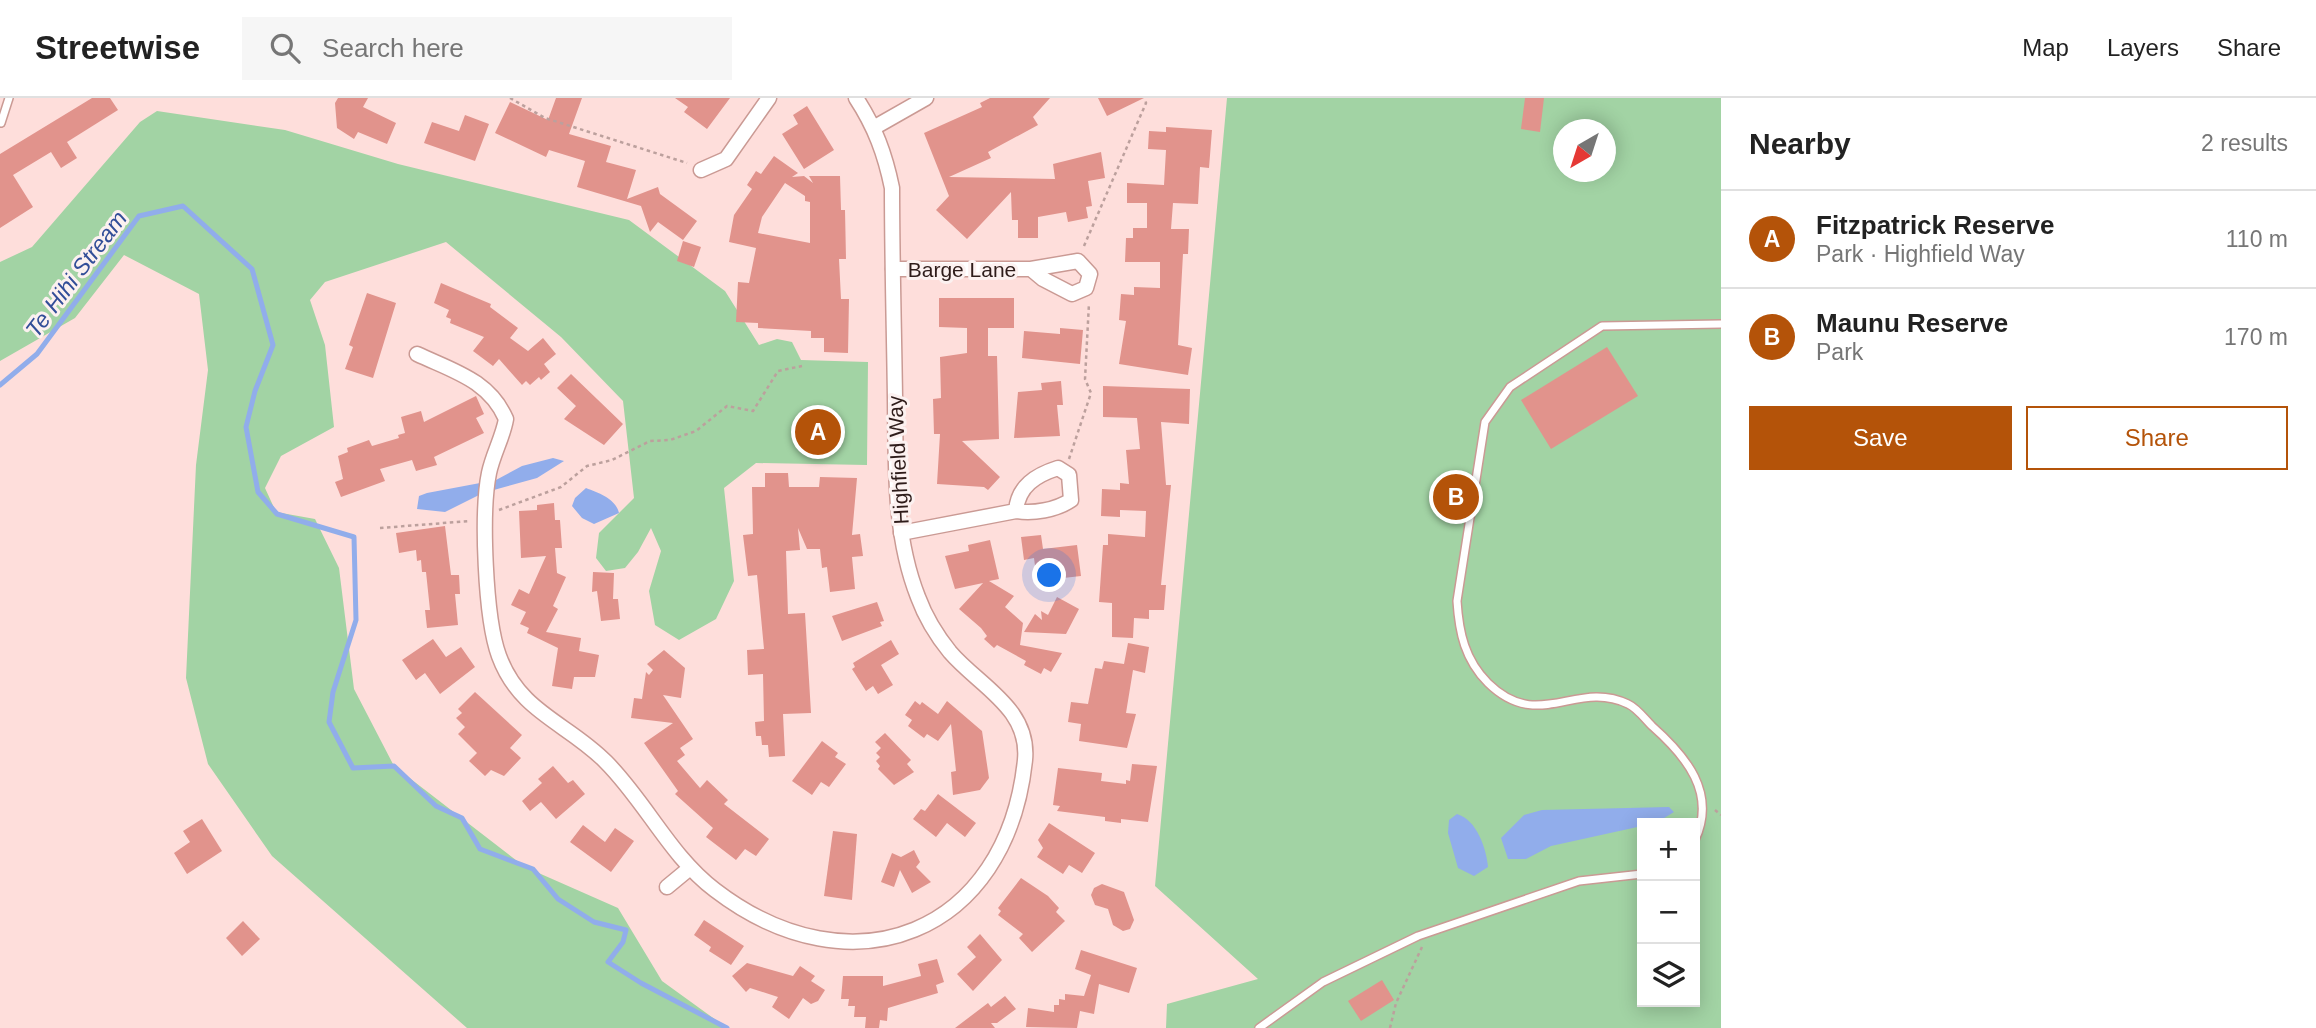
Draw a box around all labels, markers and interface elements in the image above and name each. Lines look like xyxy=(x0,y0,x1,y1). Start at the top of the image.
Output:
search box xyxy=(242,17,732,80)
text: Streetwise xyxy=(35,29,200,66)
icon: search xyxy=(266,29,304,67)
text: Search here xyxy=(322,33,464,63)
text: Map xyxy=(2022,34,2069,61)
text: Layers xyxy=(2107,34,2179,61)
text: Share xyxy=(2217,34,2281,61)
north arrow xyxy=(1553,119,1616,182)
text: Nearby xyxy=(1749,127,1851,160)
text: 2 results xyxy=(2201,130,2288,156)
water label: Te Hihi Stream xyxy=(20,206,132,342)
text: Fitzpatrick Reserve xyxy=(1816,210,2054,240)
text: A xyxy=(1764,226,1780,252)
text: 110 m xyxy=(2226,226,2288,252)
text: Park · Highfield Way xyxy=(1816,241,2025,267)
street label: Barge Lane xyxy=(908,258,1016,281)
text: Maunu Reserve xyxy=(1816,308,2008,338)
text: B xyxy=(1764,324,1780,350)
text: 170 m xyxy=(2224,324,2288,350)
text: Park xyxy=(1816,339,1863,365)
street label: Highfield Way xyxy=(883,395,913,525)
pin: A xyxy=(795,406,841,458)
button: Save xyxy=(1749,406,2012,470)
button: Share xyxy=(2026,406,2288,470)
pin: B xyxy=(1433,471,1479,523)
your location xyxy=(1032,558,1066,592)
map controls xyxy=(1637,818,1700,1007)
button: + xyxy=(1637,818,1700,881)
button: − xyxy=(1637,881,1700,944)
button: layers xyxy=(1637,944,1700,1007)

